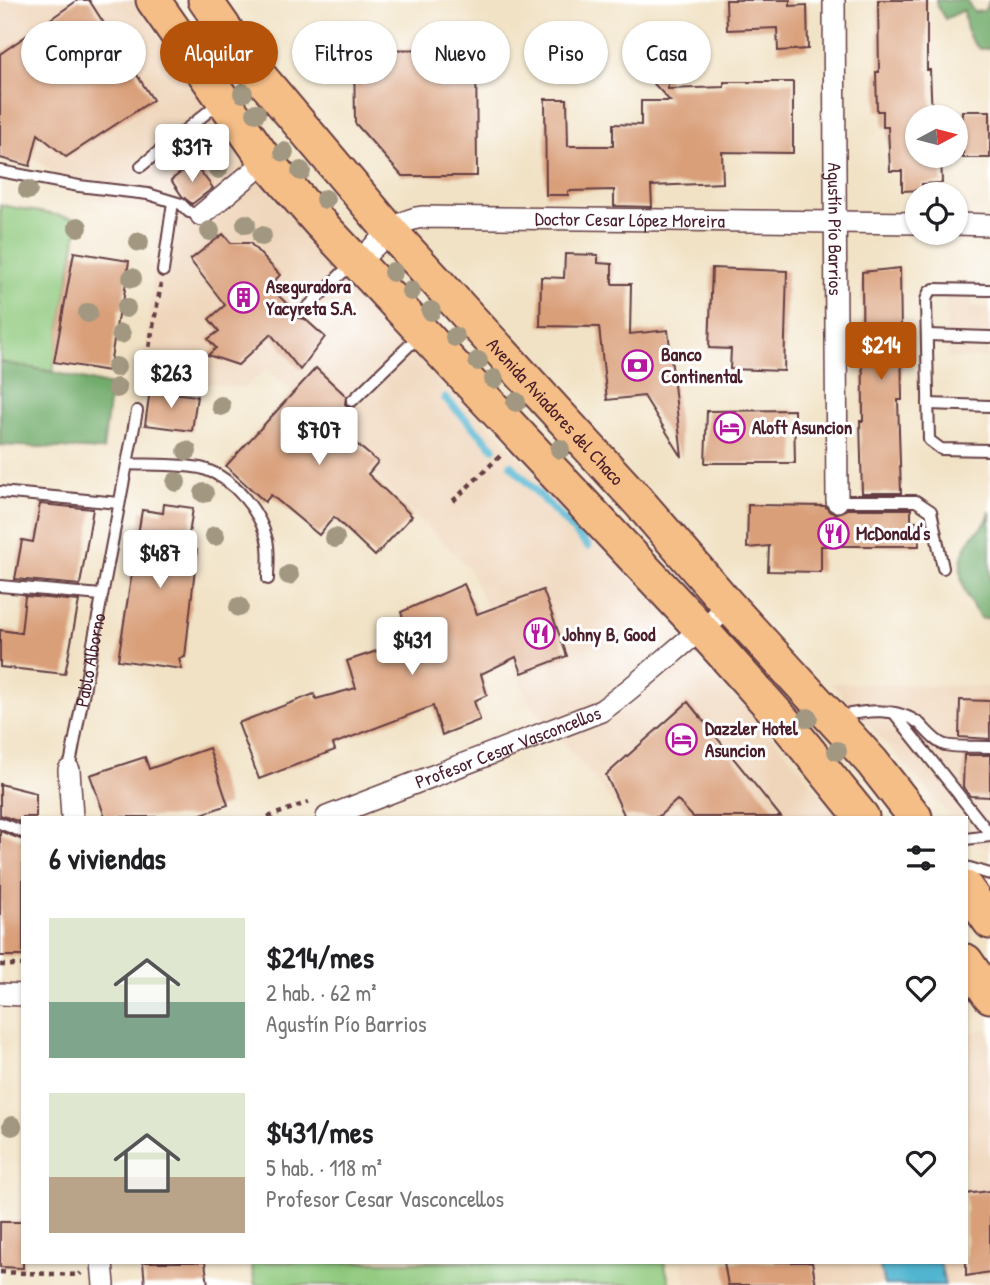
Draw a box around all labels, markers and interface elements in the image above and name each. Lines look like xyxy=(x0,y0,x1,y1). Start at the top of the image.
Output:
chip: Comprar xyxy=(21,21,146,84)
chip: Alquilar xyxy=(160,21,278,84)
chip: Filtros xyxy=(292,21,397,84)
chip: Nuevo xyxy=(411,21,510,84)
chip: Piso xyxy=(524,21,608,84)
chip: Casa xyxy=(622,21,711,84)
north arrow xyxy=(905,105,968,168)
map controls xyxy=(905,105,968,245)
pin: $317 xyxy=(151,124,233,184)
text: $317 xyxy=(171,131,213,162)
street label: Agustín Pío Barrios xyxy=(822,162,849,296)
button: locate xyxy=(905,182,968,245)
street label: Doctor Cesar López Moreira xyxy=(535,205,726,234)
place label: Aseguradora Yacyreta S.A. xyxy=(266,273,357,322)
building icon: Aseguradora Yacyreta S.A. xyxy=(226,280,260,314)
pin: $214 xyxy=(840,322,922,382)
text: $214 xyxy=(861,329,901,360)
street label: Avenida Aviadores del Chaco xyxy=(481,332,630,491)
place label: Banco Continental xyxy=(661,341,743,389)
bank icon: Banco Continental xyxy=(621,348,655,382)
pin: $263 xyxy=(130,350,212,410)
text: $263 xyxy=(150,357,192,388)
pin: $707 xyxy=(278,407,360,467)
hotel icon: Aloft Asuncion xyxy=(712,410,746,444)
text: $707 xyxy=(297,414,341,445)
place label: Aloft Asuncion xyxy=(752,414,853,440)
restaurant icon: McDonald's xyxy=(816,516,850,550)
place label: McDonald's xyxy=(856,520,931,546)
pin: $487 xyxy=(119,530,201,590)
text: $487 xyxy=(139,537,181,568)
street label: Pablo Alborno xyxy=(68,611,112,709)
restaurant icon: Johny B, Good xyxy=(522,617,556,651)
pin: $431 xyxy=(371,618,453,677)
place label: Johny B, Good xyxy=(562,621,656,648)
text: $431 xyxy=(393,624,431,655)
street label: Profesor Cesar Vasconcellos xyxy=(411,699,604,795)
place label: Dazzler Hotel Asuncion xyxy=(705,715,799,763)
hotel icon: Dazzler Hotel Asuncion xyxy=(665,722,699,756)
text: 6 viviendas xyxy=(49,838,166,878)
icon: filters xyxy=(902,839,940,877)
text: $214/mes xyxy=(266,937,374,977)
icon: home xyxy=(105,946,189,1030)
icon: heart xyxy=(902,969,940,1007)
text: 2 hab. · 62 m² xyxy=(266,977,376,1008)
text: Agustín Pío Barrios xyxy=(266,1008,427,1039)
text: $431/mes xyxy=(266,1112,373,1152)
icon: home xyxy=(105,1121,189,1205)
icon: heart xyxy=(902,1144,940,1182)
text: 5 hab. · 118 m² xyxy=(266,1152,382,1183)
text: Profesor Cesar Vasconcellos xyxy=(266,1183,504,1214)

